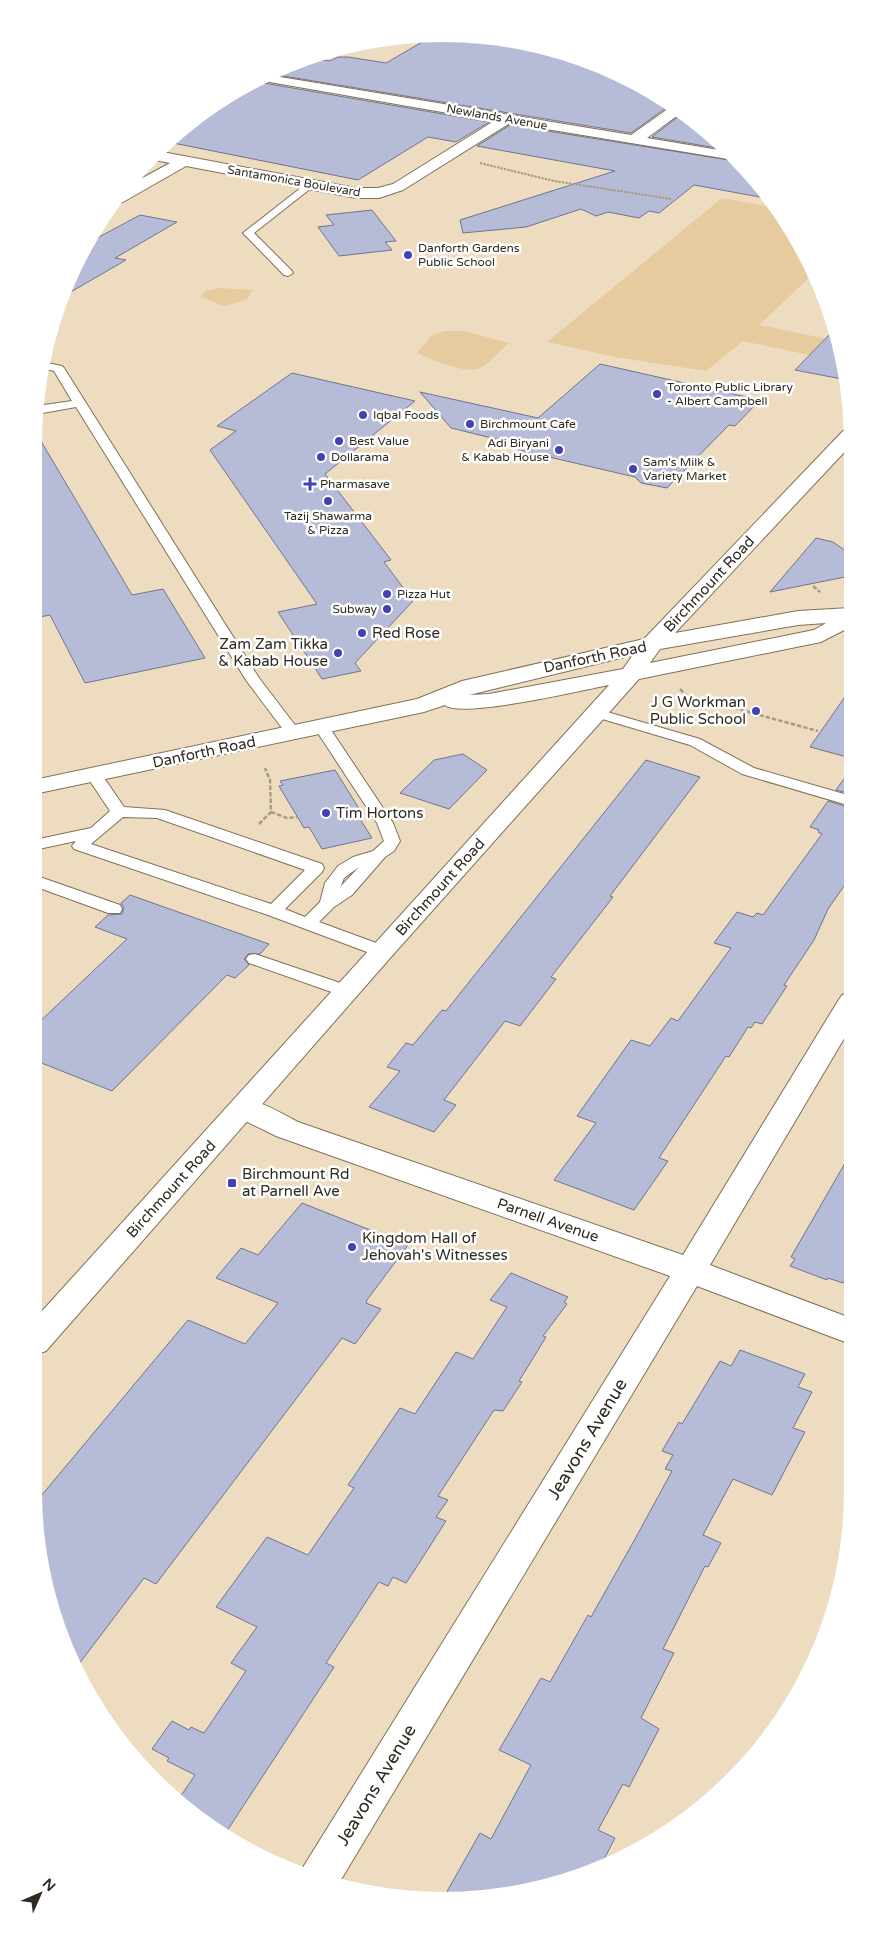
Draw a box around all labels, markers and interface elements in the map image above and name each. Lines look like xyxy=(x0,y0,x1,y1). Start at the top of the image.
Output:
street label: Newlands Avenue xyxy=(445,101,549,133)
street label: Santamonica Boulevard xyxy=(226,162,362,200)
place label: Danforth Gardens Public School xyxy=(418,241,520,269)
marker: Danforth Gardens Public School xyxy=(402,249,414,261)
place label: Toronto Public Library - Albert Campbell xyxy=(667,380,793,408)
marker: Toronto Public Library - Albert Campbell xyxy=(651,388,663,400)
place label: Iqbal Foods xyxy=(373,408,439,422)
marker: Iqbal Foods xyxy=(357,409,369,421)
place label: Birchmount Cafe xyxy=(480,417,576,431)
marker: Birchmount Cafe xyxy=(464,418,476,430)
place label: Best Value xyxy=(349,434,409,448)
marker: Best Value xyxy=(333,435,345,447)
place label: Adi Biryani & Kabab House xyxy=(461,436,549,464)
marker: Adi Biryani & Kabab House xyxy=(553,444,565,456)
place label: Dollarama xyxy=(331,450,389,464)
marker: Dollarama xyxy=(315,451,327,463)
place label: Sam's Milk & Variety Market xyxy=(643,455,727,483)
marker: Sam's Milk & Variety Market xyxy=(627,463,639,475)
place label: Pharmasave xyxy=(320,477,390,491)
marker: Pharmasave xyxy=(304,478,316,490)
marker: Tazij Shawarma & Pizza xyxy=(322,495,334,507)
place label: Tazij Shawarma & Pizza xyxy=(284,509,372,537)
street label: Birchmount Road xyxy=(660,532,758,636)
place label: Pizza Hut xyxy=(397,587,451,601)
marker: Pizza Hut xyxy=(381,588,393,600)
place label: Subway xyxy=(332,602,378,616)
marker: Subway xyxy=(381,603,393,615)
place label: Red Rose xyxy=(372,624,440,642)
marker: Red Rose xyxy=(356,627,368,639)
place label: Zam Zam Tikka & Kabab House xyxy=(218,635,328,670)
street label: Danforth Road xyxy=(542,637,648,677)
marker: Zam Zam Tikka & Kabab House xyxy=(332,647,344,659)
place label: J G Workman Public School xyxy=(650,693,746,728)
marker: J G Workman Public School xyxy=(750,705,762,717)
street label: Danforth Road xyxy=(151,732,257,772)
place label: Tim Hortons xyxy=(336,804,423,822)
marker: Tim Hortons xyxy=(320,807,332,819)
street label: Birchmount Road xyxy=(392,835,488,939)
street label: Birchmount Road xyxy=(123,1137,219,1241)
place label: Birchmount Rd at Parnell Ave xyxy=(242,1165,349,1200)
marker: Birchmount Rd at Parnell Ave xyxy=(226,1177,238,1189)
street label: Parnell Avenue xyxy=(495,1194,601,1246)
place label: Kingdom Hall of Jehovah's Witnesses xyxy=(362,1229,508,1264)
marker: Kingdom Hall of Jehovah's Witnesses xyxy=(346,1241,358,1253)
street label: Jeavons Avenue xyxy=(542,1374,632,1504)
street label: Jeavons Avenue xyxy=(331,1720,421,1850)
north arrow xyxy=(15,1869,65,1919)
text: N xyxy=(39,1875,59,1895)

